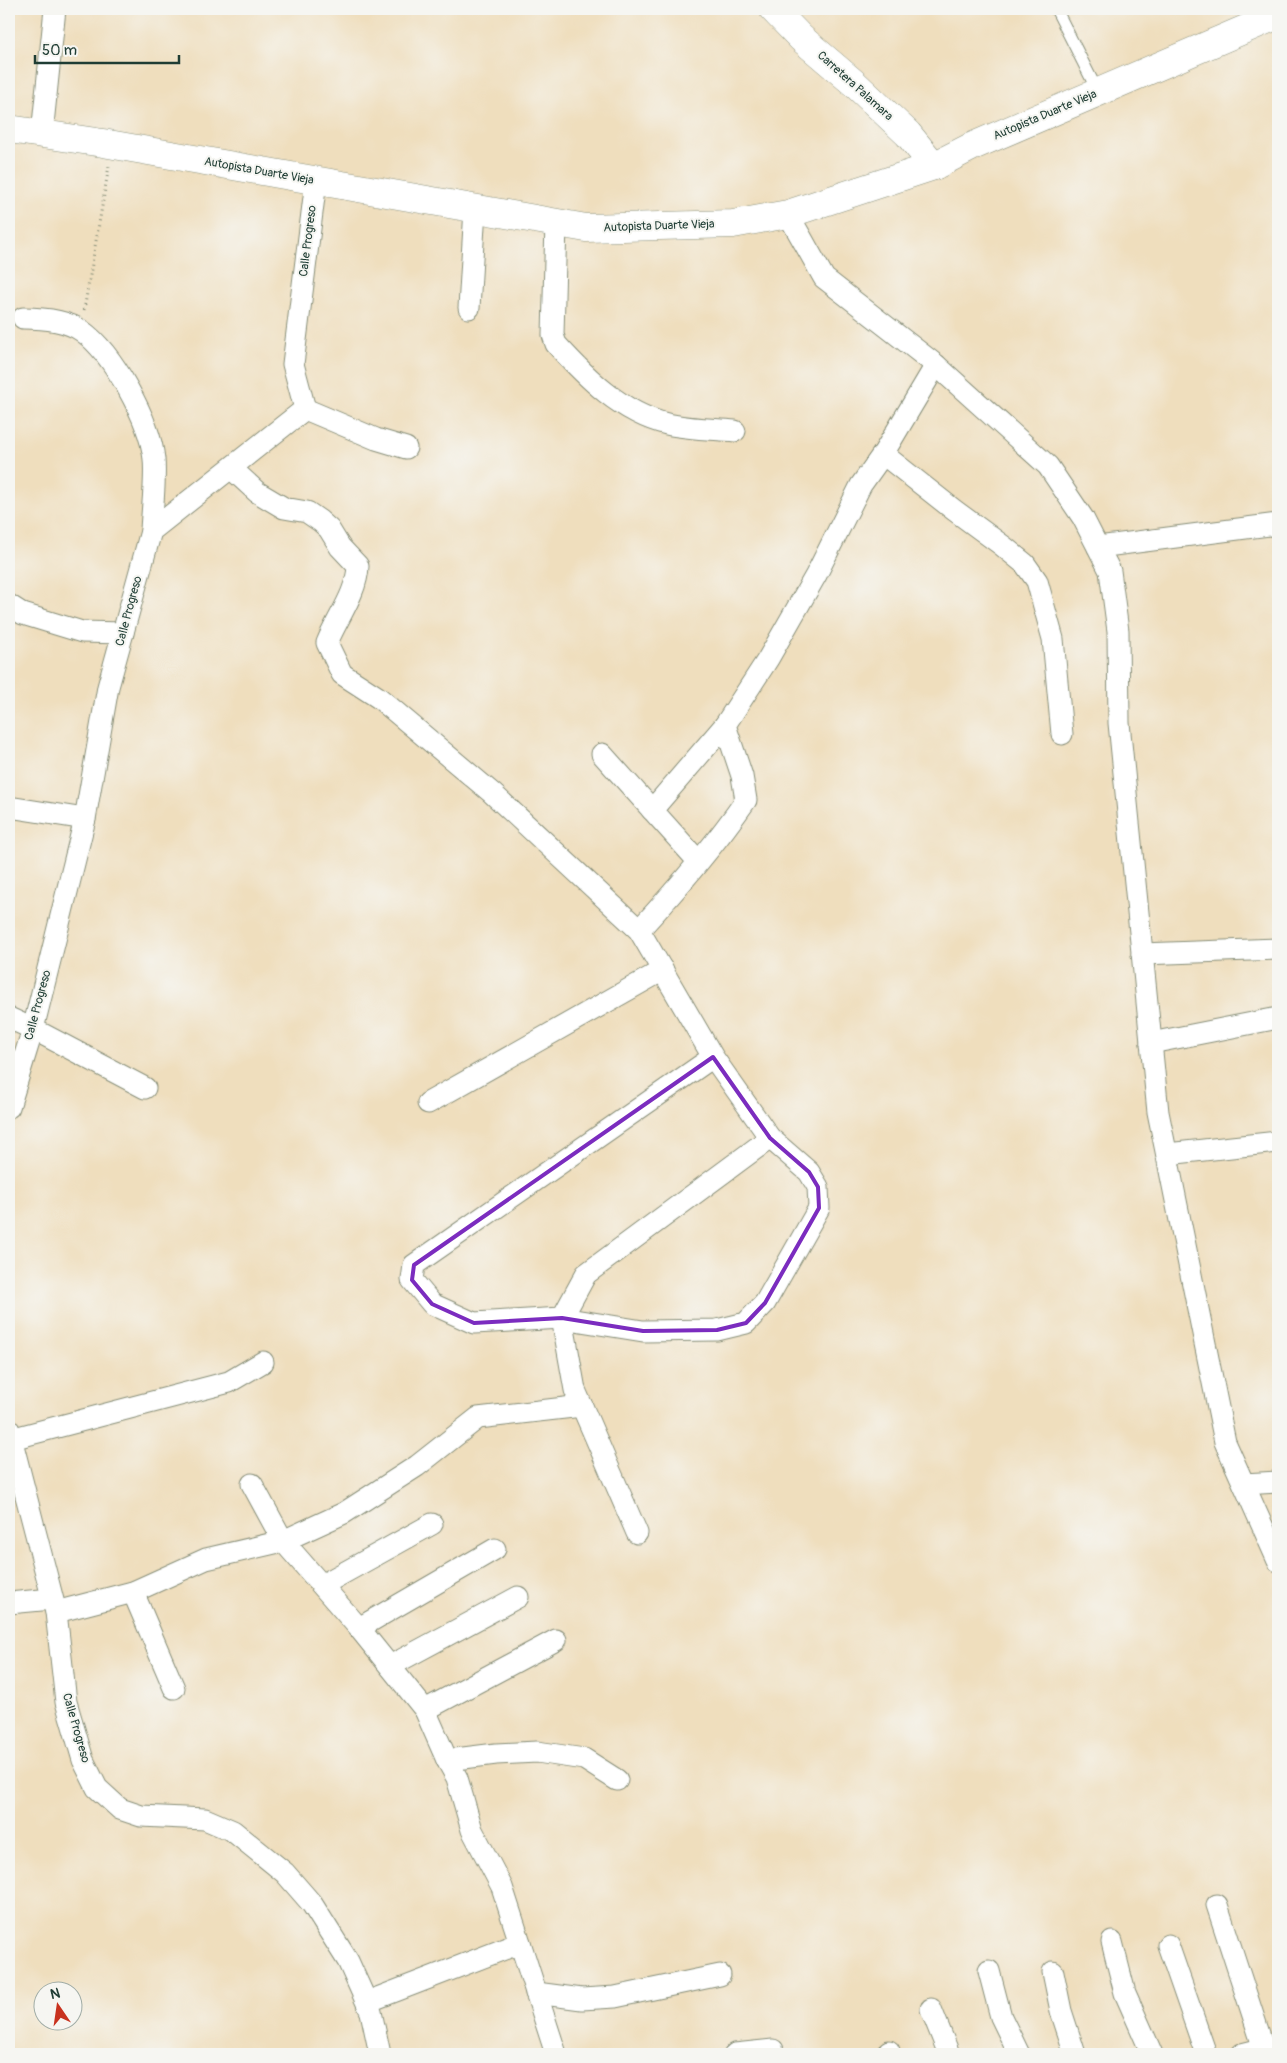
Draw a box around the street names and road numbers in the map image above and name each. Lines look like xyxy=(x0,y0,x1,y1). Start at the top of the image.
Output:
street label: Carretera Palamara xyxy=(814,48,896,124)
street label: Autopista Duarte Vieja xyxy=(991,86,1099,144)
street label: Autopista Duarte Vieja xyxy=(203,154,315,188)
street label: Calle Progreso xyxy=(296,204,320,278)
street label: Autopista Duarte Vieja xyxy=(603,217,715,235)
street label: Calle Progreso xyxy=(112,574,146,648)
street label: Calle Progreso xyxy=(21,968,55,1042)
street label: Calle Progreso xyxy=(59,1691,93,1765)

